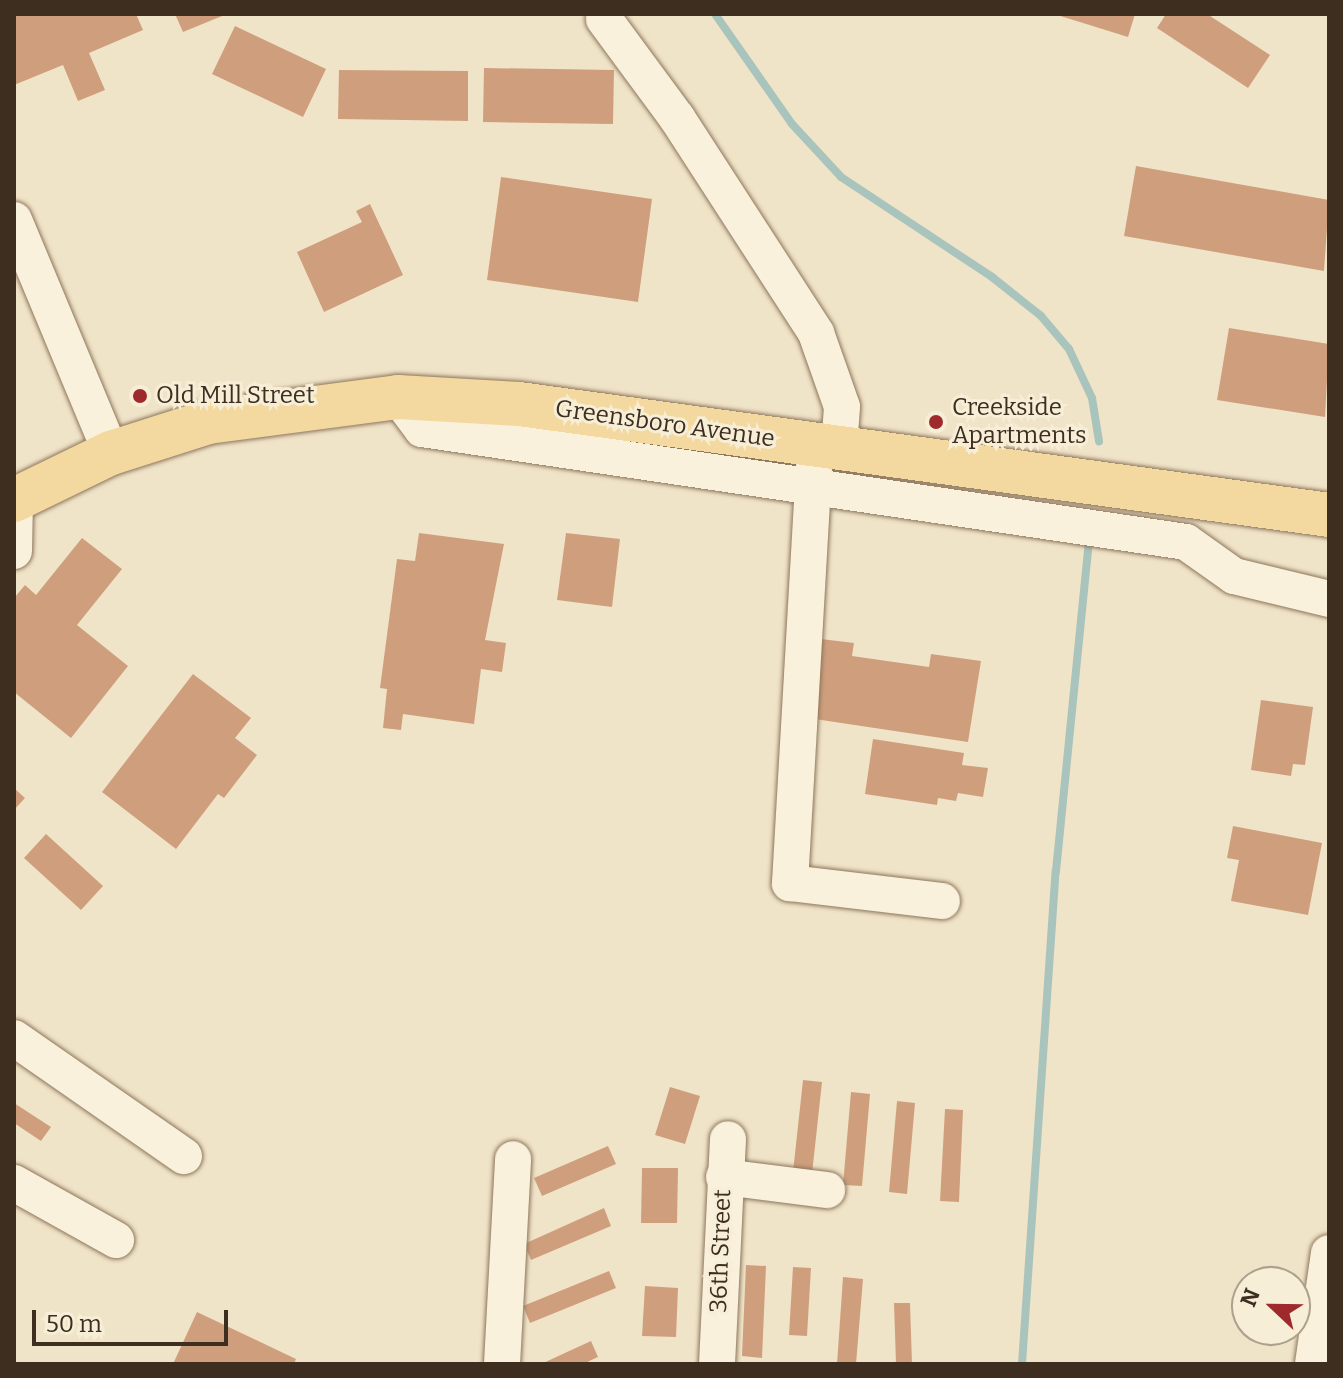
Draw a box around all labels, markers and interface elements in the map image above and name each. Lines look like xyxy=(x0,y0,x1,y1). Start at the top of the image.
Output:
place label: Old Mill Street xyxy=(156,382,315,410)
marker: Old Mill Street xyxy=(131,387,149,405)
street label: Greensboro Avenue xyxy=(553,394,777,454)
place label: Creekside Apartments xyxy=(952,394,1086,450)
marker: Creekside Apartments xyxy=(927,413,945,431)
street label: 36th Street xyxy=(704,1189,738,1313)
north arrow xyxy=(1231,1266,1311,1346)
text: N xyxy=(1234,1285,1266,1311)
scale bar xyxy=(36,1294,232,1344)
text: 50 m xyxy=(46,1310,102,1338)

